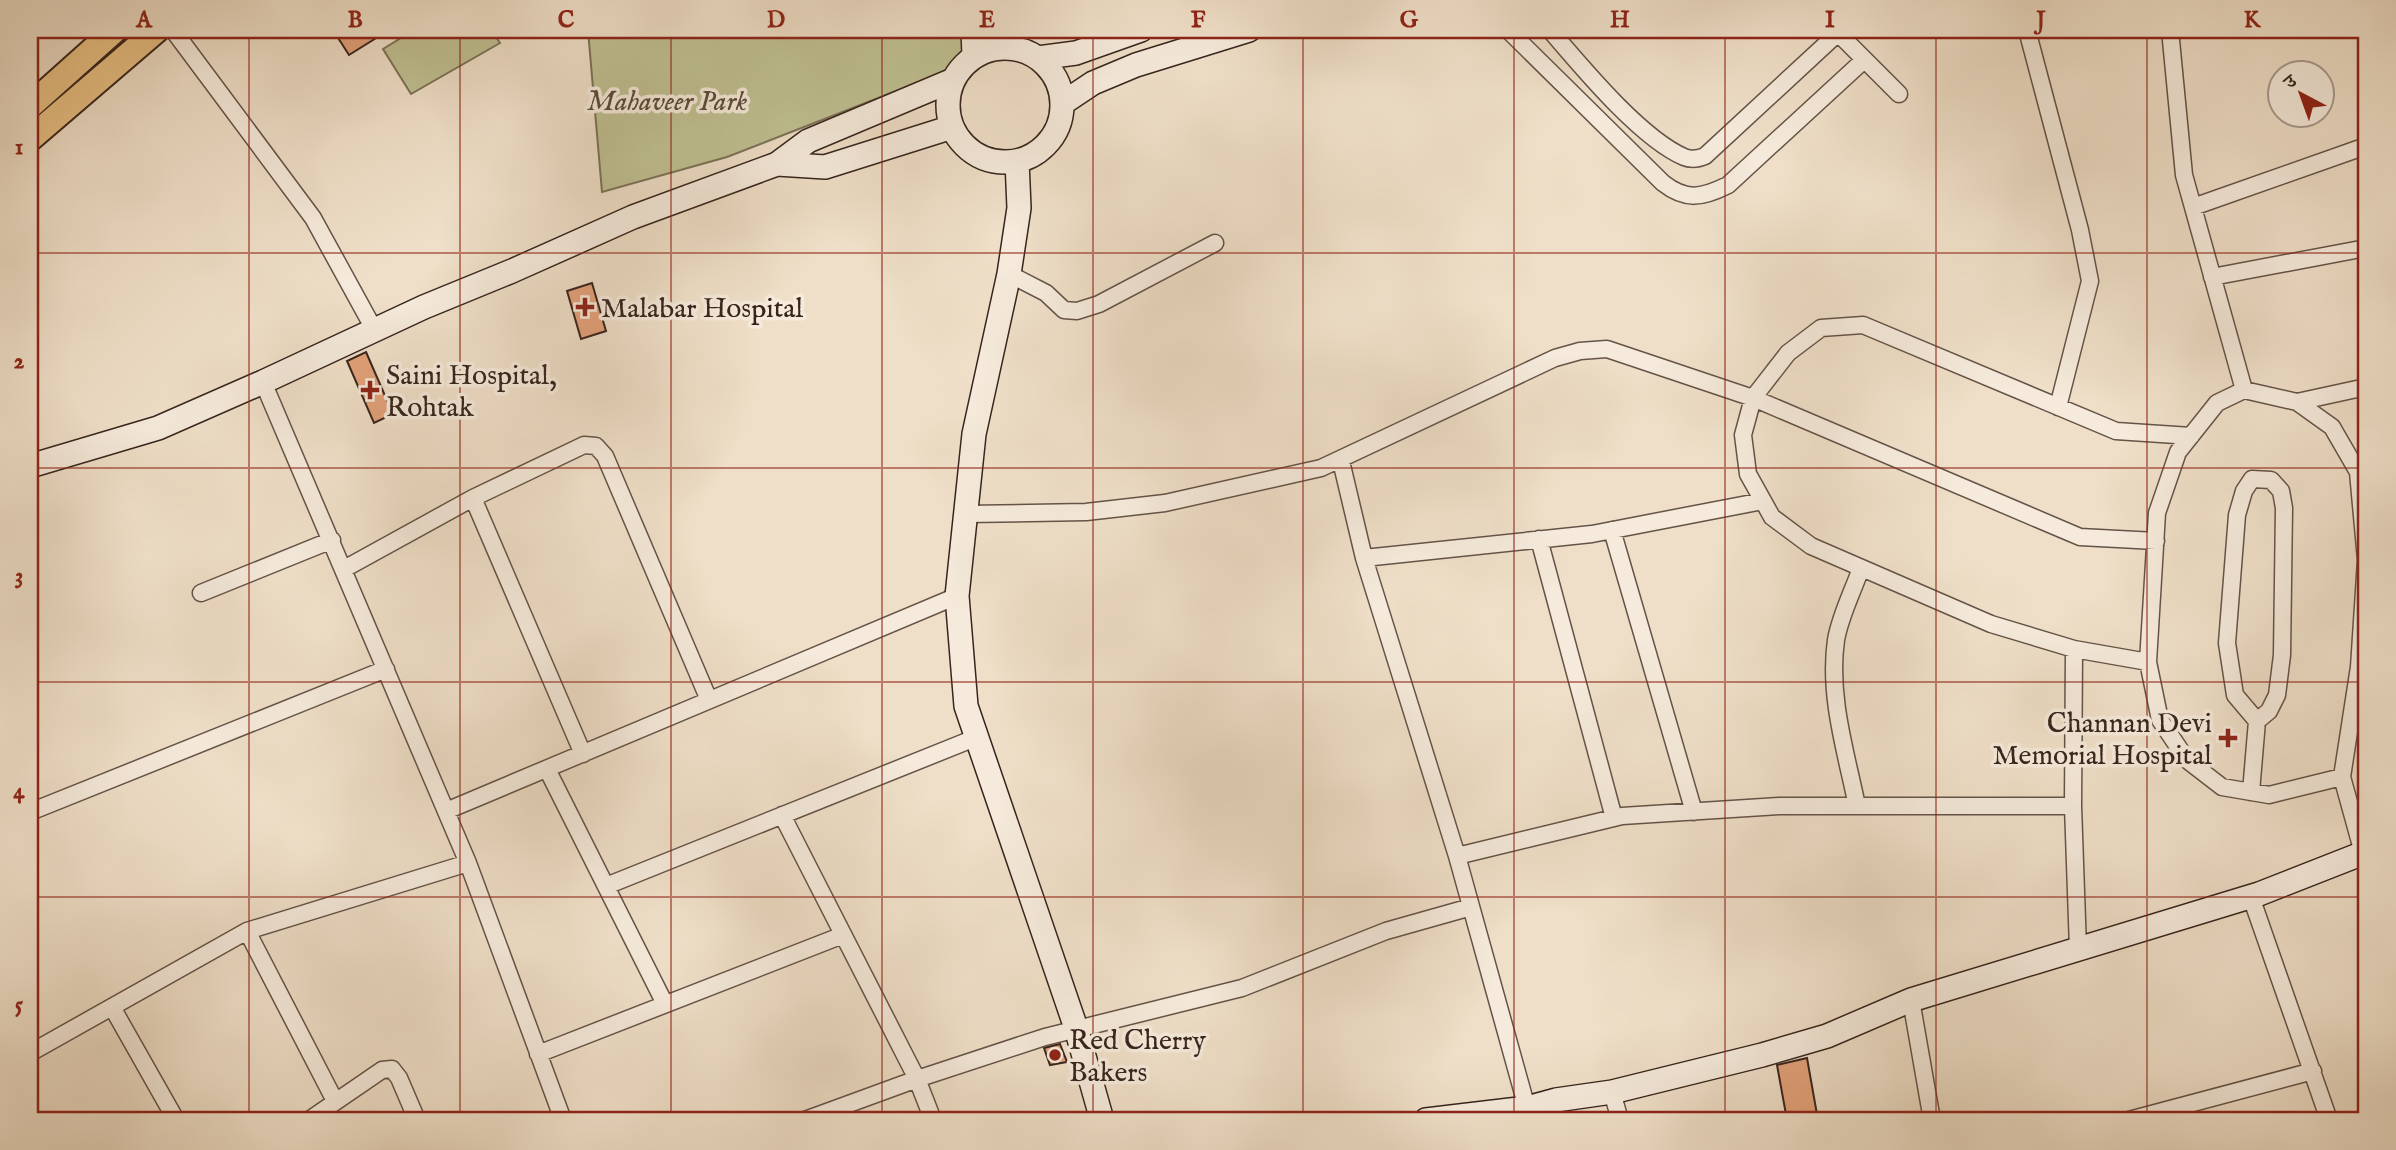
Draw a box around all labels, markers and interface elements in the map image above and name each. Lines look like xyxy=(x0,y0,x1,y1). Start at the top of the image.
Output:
text: A xyxy=(135,6,153,35)
text: B xyxy=(347,6,363,35)
text: C xyxy=(558,6,575,35)
text: D xyxy=(767,6,785,35)
text: E xyxy=(979,6,995,35)
text: F xyxy=(1191,6,1206,35)
text: G xyxy=(1400,6,1419,35)
text: H xyxy=(1610,6,1630,35)
text: I xyxy=(1825,6,1835,35)
text: J xyxy=(2033,6,2046,35)
text: K xyxy=(2244,6,2262,35)
north arrow xyxy=(2266,60,2336,130)
text: उ xyxy=(2278,70,2304,96)
park label: Mahaveer Park xyxy=(587,85,747,120)
text: 1 xyxy=(15,133,23,162)
place label: Malabar Hospital xyxy=(601,292,803,327)
marker: Malabar Hospital xyxy=(575,297,595,317)
text: 2 xyxy=(14,347,25,376)
place label: Saini Hospital, Rohtak xyxy=(386,359,557,426)
marker: Saini Hospital, Rohtak xyxy=(360,380,380,400)
text: 3 xyxy=(15,562,23,591)
place label: Channan Devi Memorial Hospital xyxy=(1992,707,2212,774)
marker: Channan Devi Memorial Hospital xyxy=(2218,728,2238,748)
text: 4 xyxy=(13,777,25,806)
text: 5 xyxy=(15,991,24,1020)
place label: Red Cherry Bakers xyxy=(1069,1024,1206,1091)
marker: Red Cherry Bakers xyxy=(1047,1047,1063,1063)

